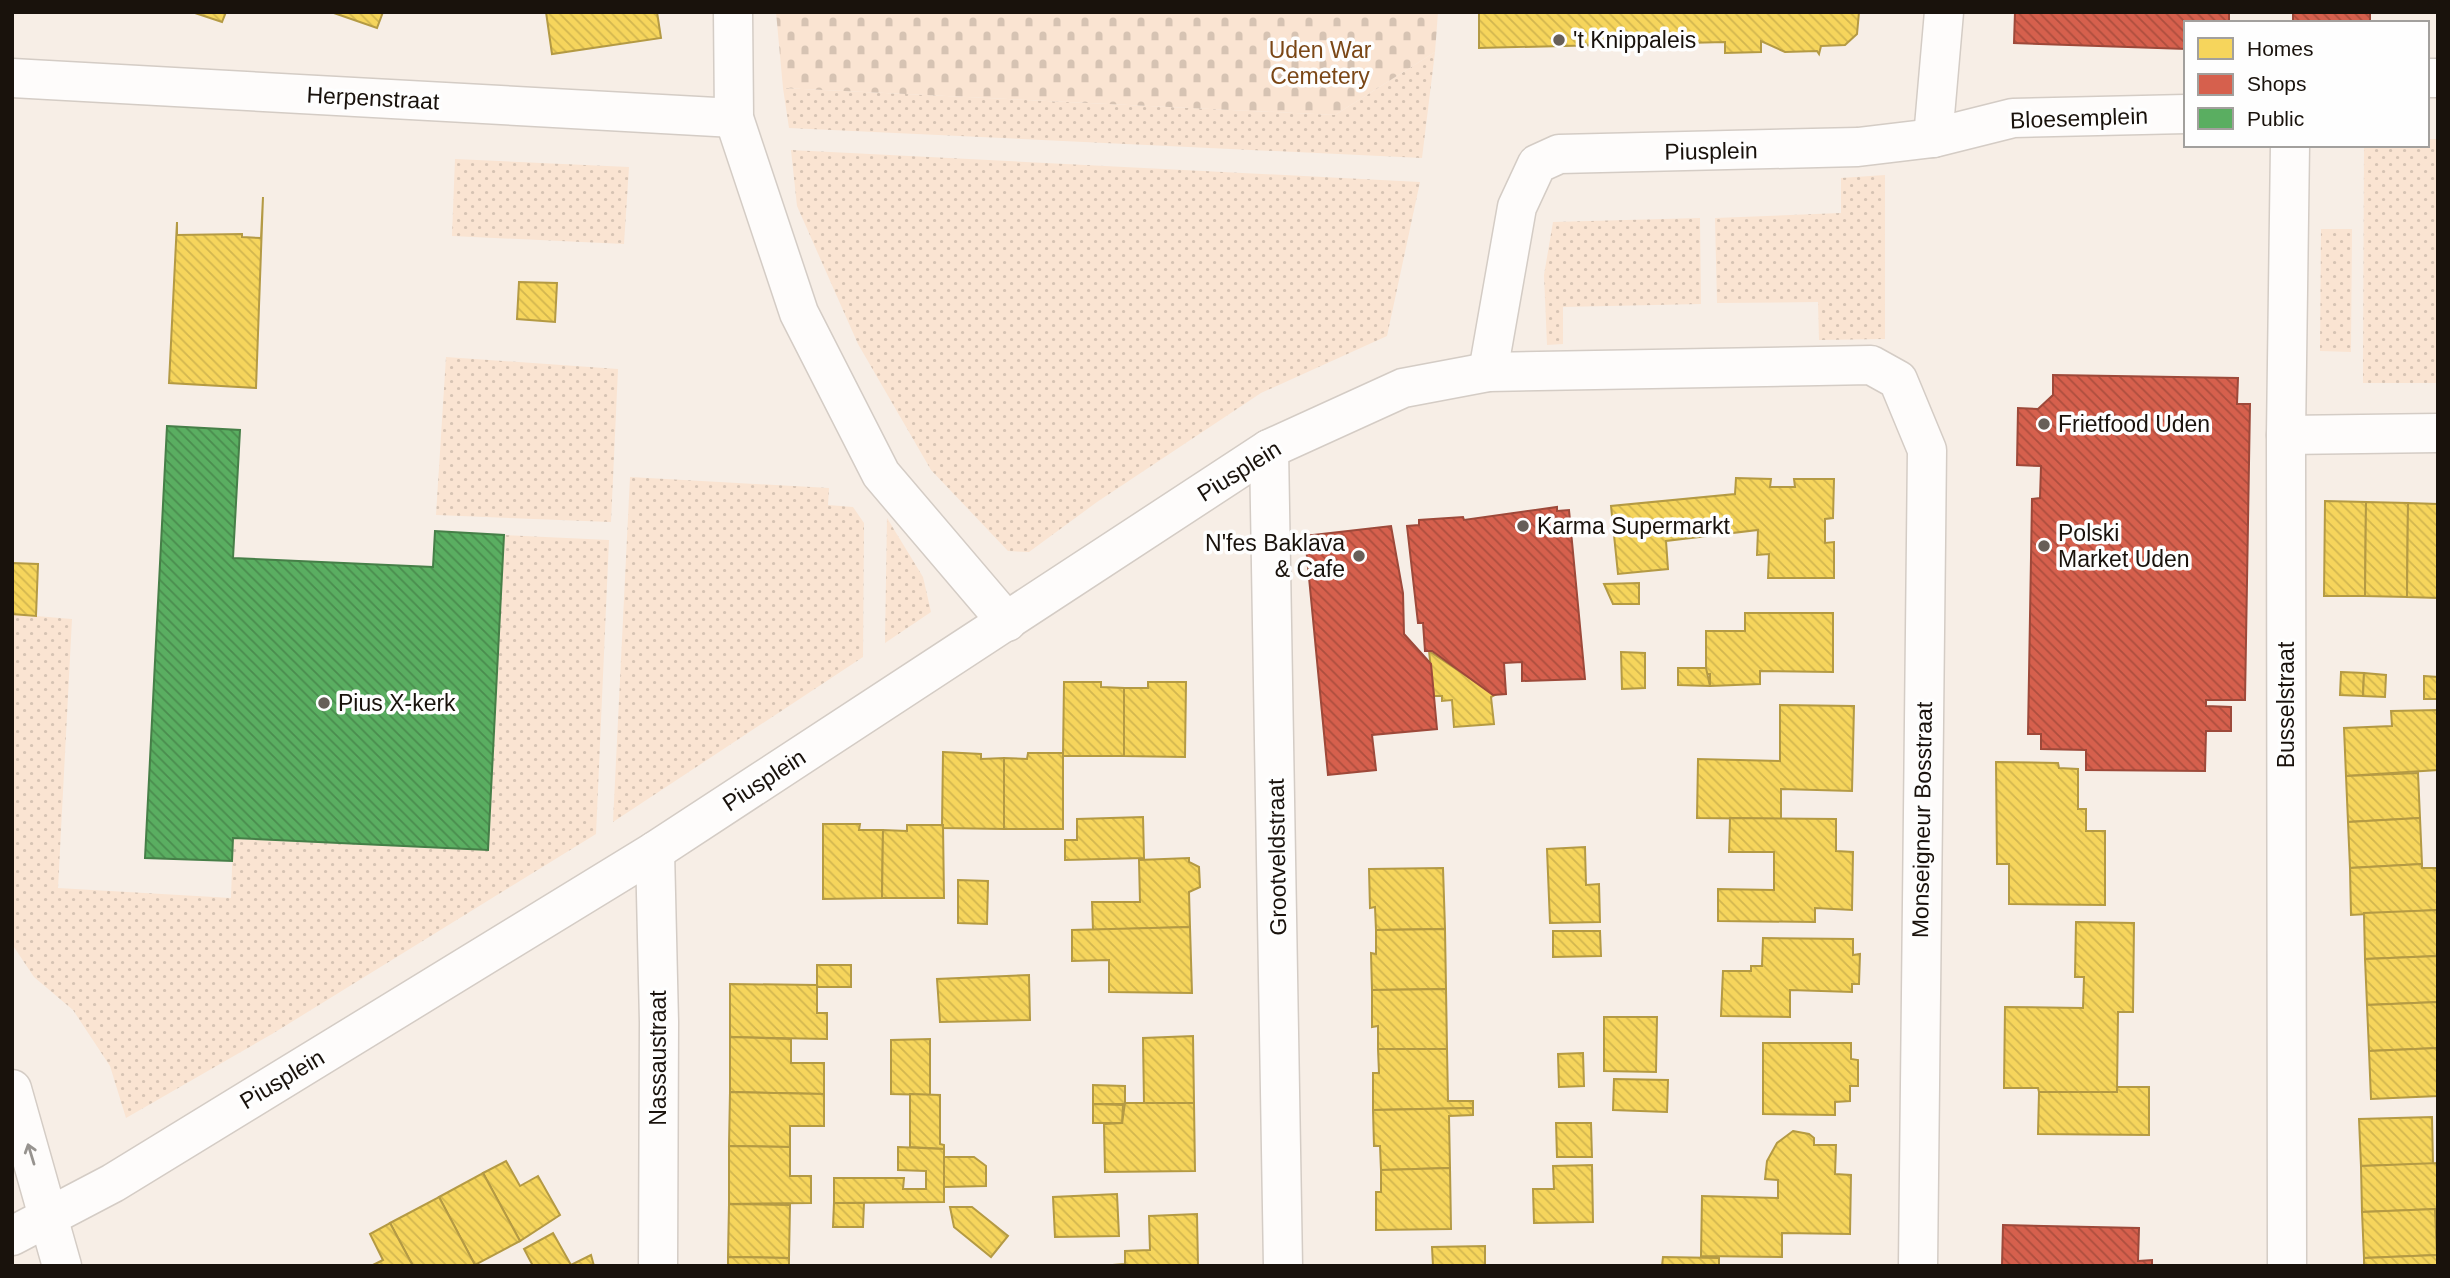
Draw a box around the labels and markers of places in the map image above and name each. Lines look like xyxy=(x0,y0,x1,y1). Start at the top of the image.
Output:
place label: 't Knippaleis xyxy=(1573,27,1696,53)
marker: 't Knippaleis xyxy=(1551,32,1567,48)
place label: Frietfood Uden xyxy=(2058,411,2210,437)
marker: Frietfood Uden xyxy=(2036,416,2052,432)
place label: Karma Supermarkt xyxy=(1537,513,1731,539)
marker: Karma Supermarkt xyxy=(1515,518,1531,534)
place label: Polski Market Uden xyxy=(2058,520,2190,572)
place label: N'fes Baklava & Cafe xyxy=(1205,530,1345,582)
marker: Polski Market Uden xyxy=(2036,538,2052,554)
marker: N'fes Baklava & Cafe xyxy=(1351,548,1367,564)
place label: Pius X-kerk xyxy=(338,690,456,716)
marker: Pius X-kerk xyxy=(316,695,332,711)

